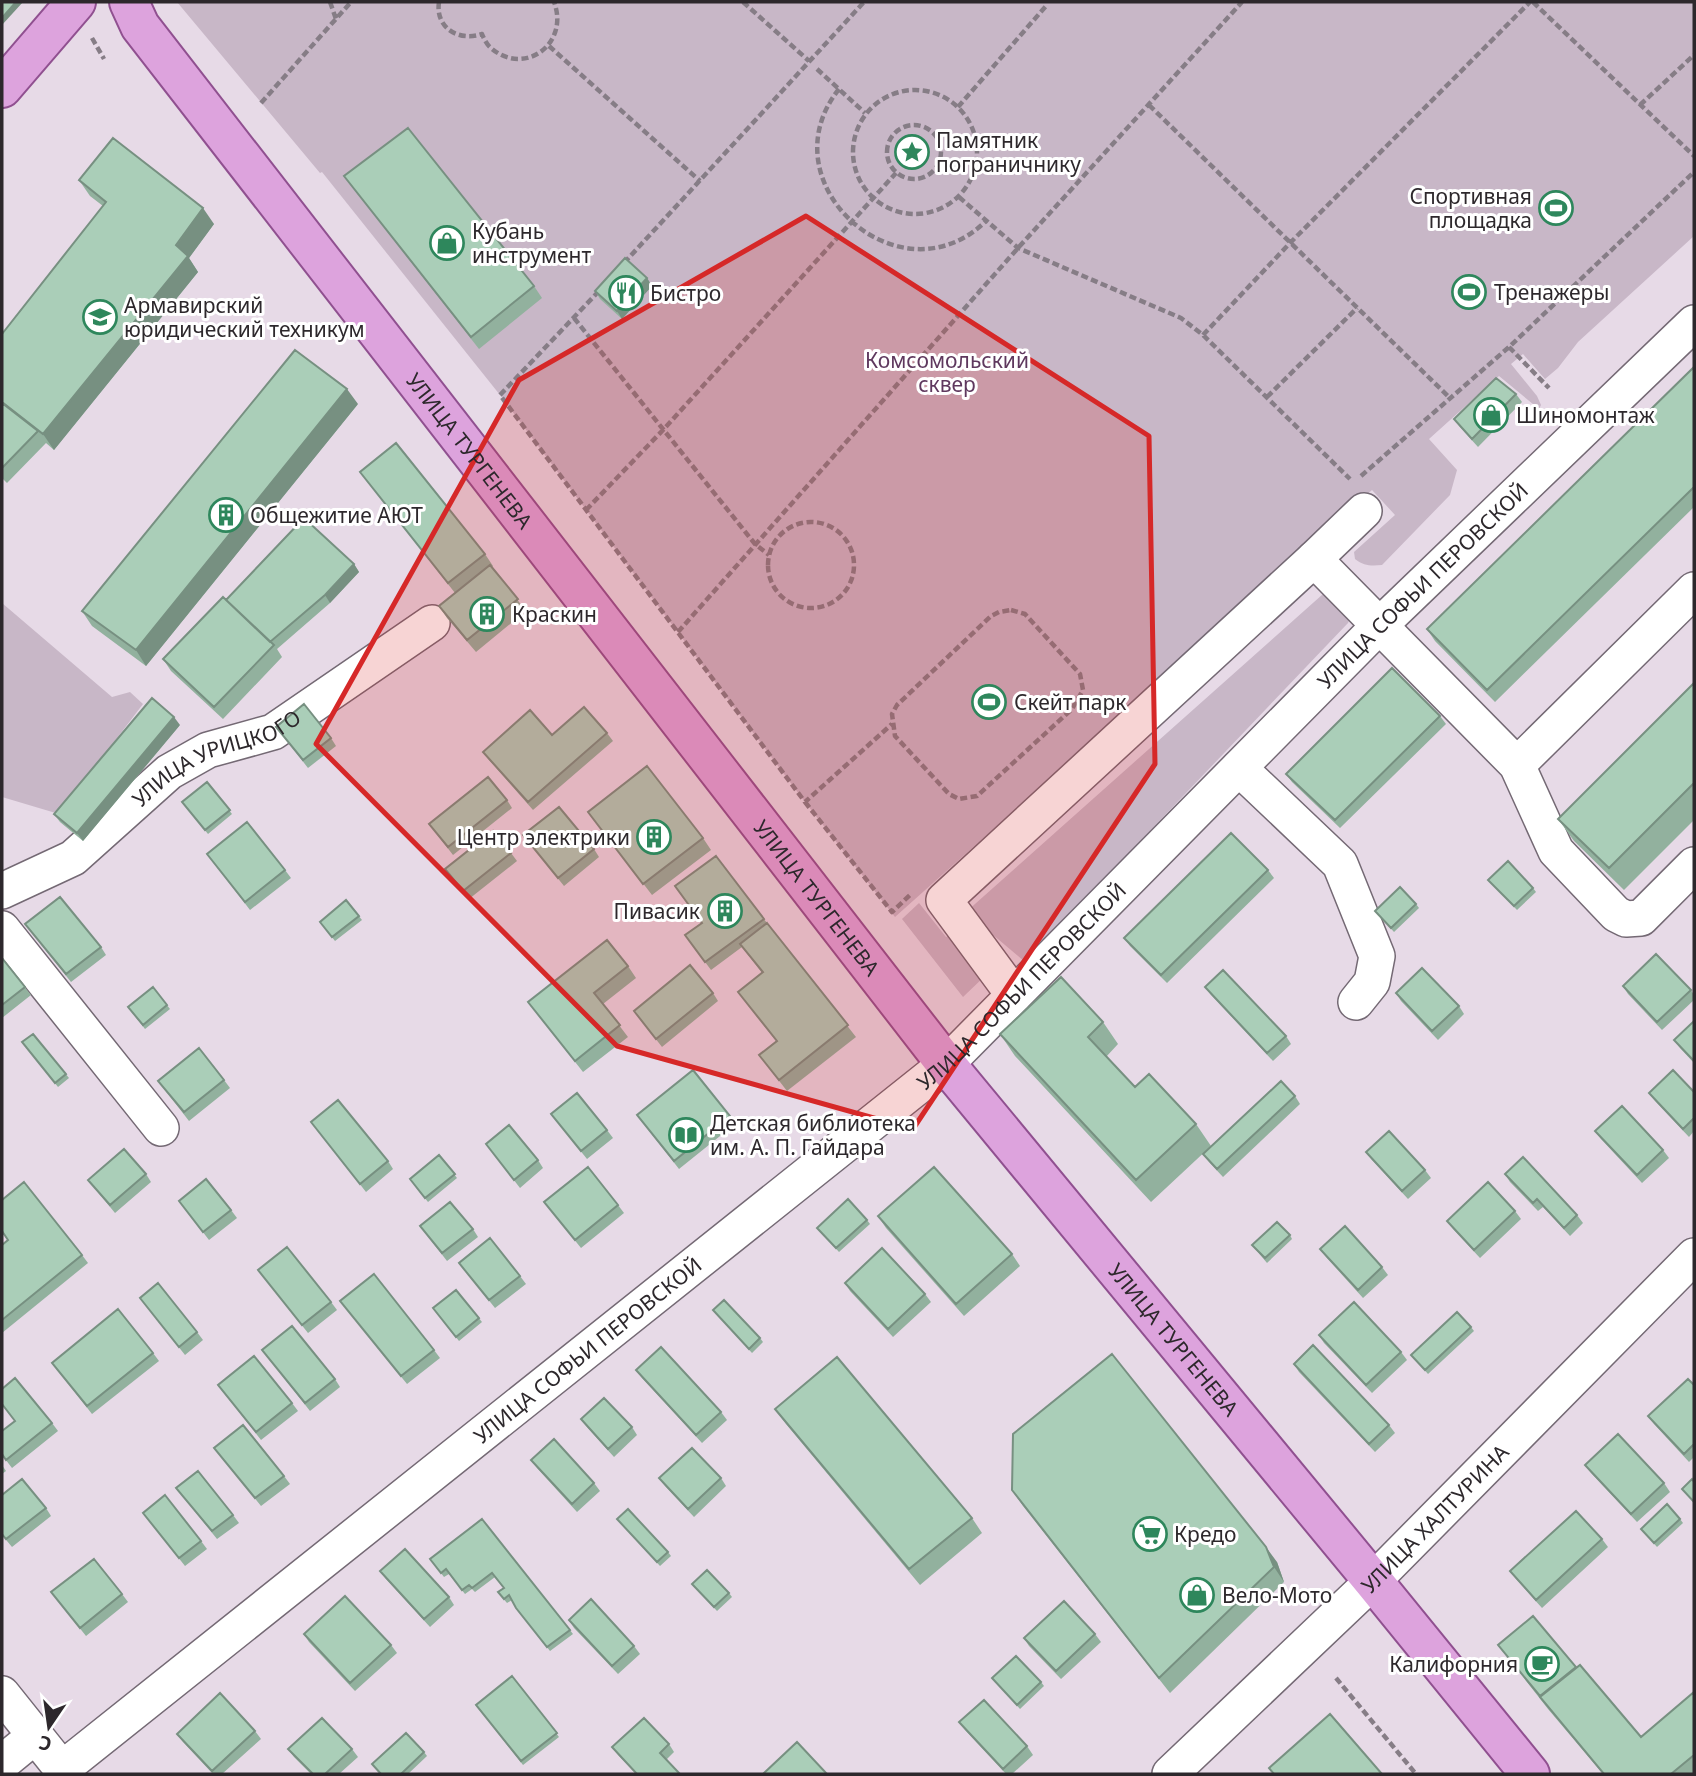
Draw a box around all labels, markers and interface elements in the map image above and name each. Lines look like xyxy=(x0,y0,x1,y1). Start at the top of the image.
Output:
place label: Памятник пограничнику xyxy=(936,126,1081,178)
place icon: Памятник пограничнику xyxy=(893,133,931,171)
place label: Спортивная площадка xyxy=(1409,182,1532,234)
sports icon: Спортивная площадка xyxy=(1537,189,1575,227)
place label: Кубань инструмент xyxy=(472,217,591,269)
shop icon: Кубань инструмент xyxy=(428,224,466,262)
sports icon: Тренажеры xyxy=(1450,273,1488,311)
restaurant icon: Бистро xyxy=(607,274,645,312)
place label: Тренажеры xyxy=(1494,278,1609,306)
place label: Бистро xyxy=(650,279,721,307)
place label: Армавирский юридический техникум xyxy=(124,291,365,343)
school or university icon: Армавирский юридический техникум xyxy=(81,298,119,336)
park label: Комсомольский сквер xyxy=(865,346,1029,398)
street label: УЛИЦА ТУРГЕНЕВА xyxy=(400,367,539,535)
shop icon: Шиномонтаж xyxy=(1472,396,1510,434)
place label: Шиномонтаж xyxy=(1516,401,1655,429)
street label: УЛИЦА СОФЬИ ПЕРОВСКОЙ xyxy=(1311,476,1534,695)
building icon: Общежитие АЮТ xyxy=(207,496,245,534)
place label: Общежитие АЮТ xyxy=(250,501,423,529)
building icon: Краскин xyxy=(468,595,506,633)
place label: Краскин xyxy=(512,600,597,628)
sports icon: Скейт парк xyxy=(970,683,1008,721)
place label: Скейт парк xyxy=(1014,688,1126,716)
street label: УЛИЦА УРИЦКОГО xyxy=(126,703,306,813)
street label: УЛИЦА ТУРГЕНЕВА xyxy=(747,814,887,982)
building icon: Центр электрики xyxy=(635,818,673,856)
place label: Центр электрики xyxy=(457,823,630,851)
street label: УЛИЦА СОФЬИ ПЕРОВСКОЙ xyxy=(911,876,1132,1096)
building icon: Пивасик xyxy=(706,892,744,930)
place label: Пивасик xyxy=(614,897,700,925)
place label: Детская библиотека им. А. П. Гайдара xyxy=(710,1109,916,1161)
library icon: Детская библиотека им. А. П. Гайдара xyxy=(667,1116,705,1154)
street label: УЛИЦА СОФЬИ ПЕРОВСКОЙ xyxy=(468,1251,707,1449)
street label: УЛИЦА ТУРГЕНЕВА xyxy=(1102,1257,1245,1422)
street label: УЛИЦА ХАЛТУРИНА xyxy=(1355,1438,1515,1599)
supermarket icon: Кредо xyxy=(1131,1515,1169,1553)
place label: Кредо xyxy=(1174,1520,1236,1548)
shop icon: Вело-Мото xyxy=(1178,1576,1216,1614)
place label: Вело-Мото xyxy=(1222,1581,1332,1609)
cafe icon: Калифорния xyxy=(1523,1645,1561,1683)
place label: Калифорния xyxy=(1389,1650,1518,1678)
north arrow xyxy=(14,1692,84,1762)
text: С xyxy=(36,1730,54,1758)

